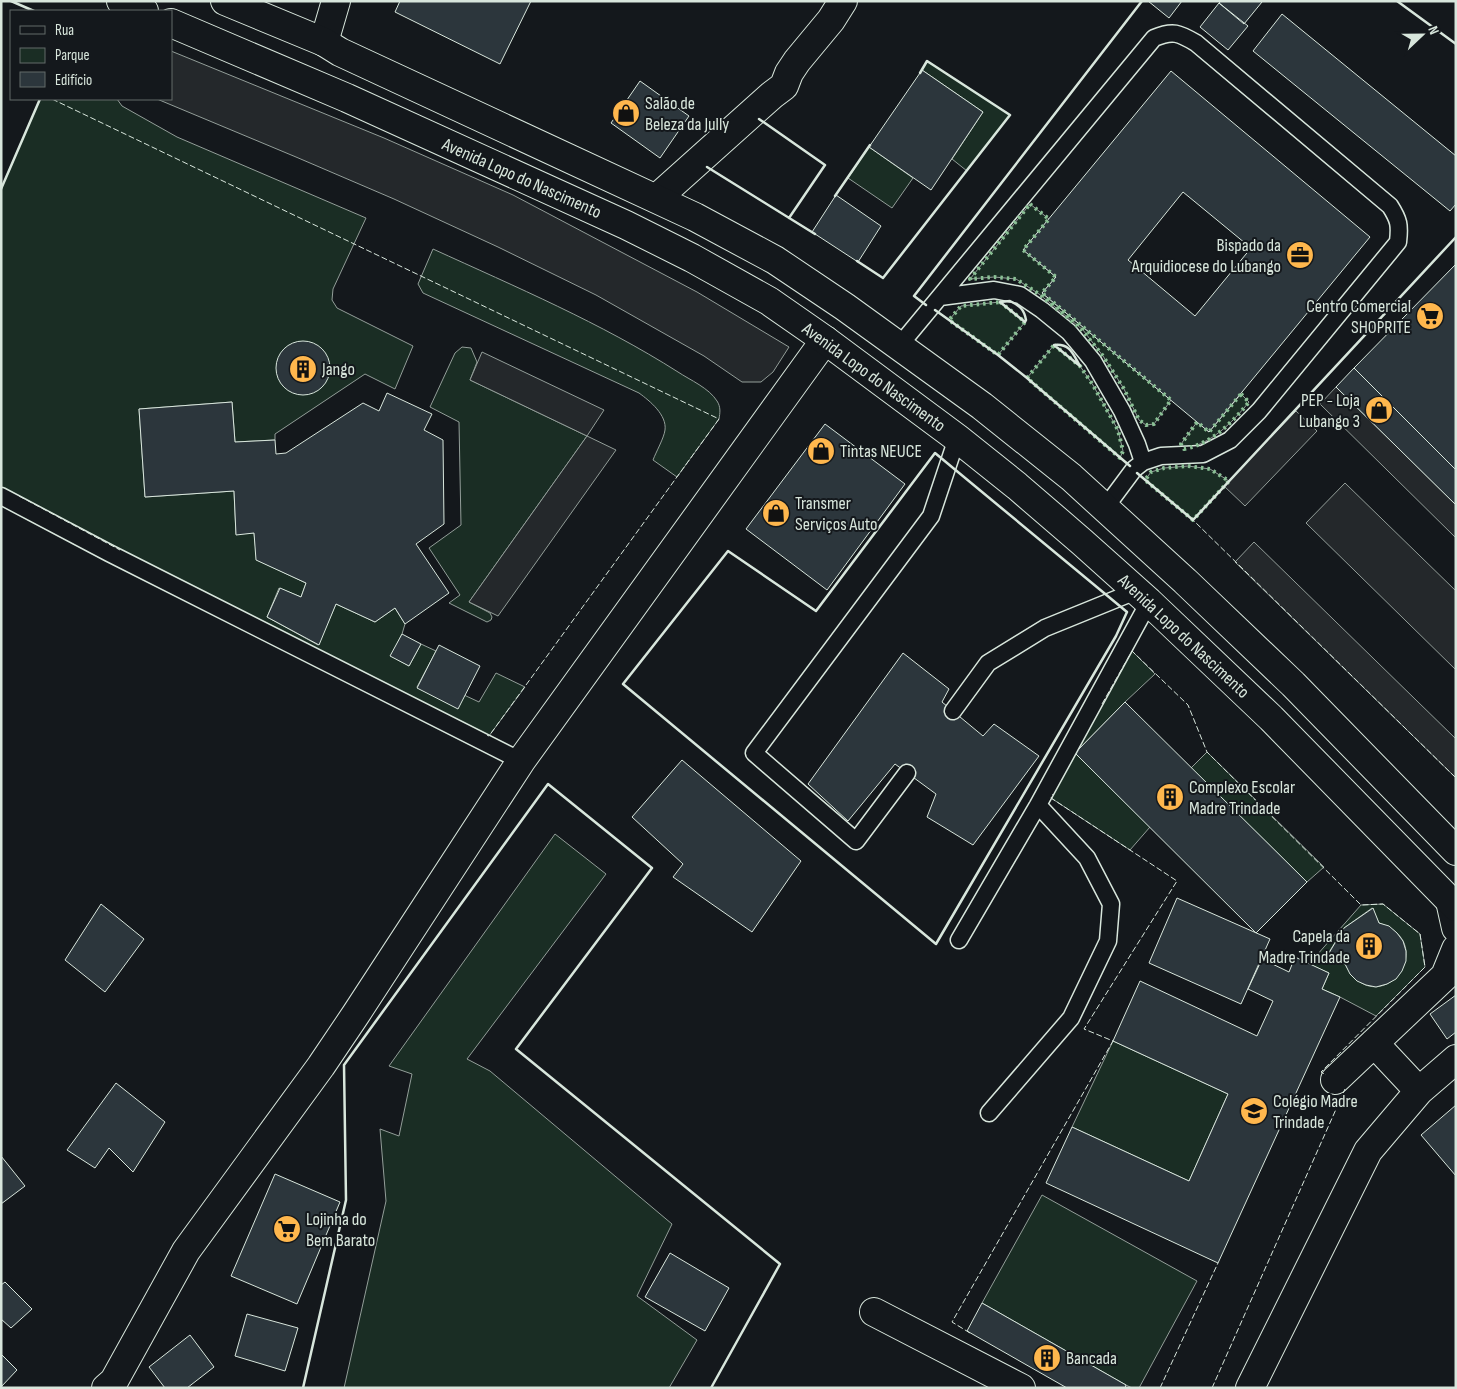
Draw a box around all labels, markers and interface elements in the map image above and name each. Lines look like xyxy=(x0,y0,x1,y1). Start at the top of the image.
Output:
legend xyxy=(10,10,172,100)
north arrow xyxy=(1397,10,1447,60)
text: Rua xyxy=(55,21,74,40)
text: N xyxy=(1424,24,1443,37)
text: Parque xyxy=(55,46,90,65)
text: Edifício xyxy=(55,71,92,90)
place label: Salão de Beleza da Jully xyxy=(645,93,729,135)
shop icon: Salão de Beleza da Jully xyxy=(611,98,641,128)
street label: Avenida Lopo do Nascimento xyxy=(438,133,605,223)
place label: Bispado da Arquidiocese do Lubango xyxy=(1131,235,1281,277)
office icon: Bispado da Arquidiocese do Lubango xyxy=(1285,240,1315,270)
place label: Centro Comercial SHOPRITE xyxy=(1306,296,1411,338)
supermarket icon: Centro Comercial SHOPRITE xyxy=(1415,301,1445,331)
street label: Avenida Lopo do Nascimento xyxy=(797,318,949,436)
building icon: Jango xyxy=(288,354,318,384)
place label: Jango xyxy=(321,359,355,380)
place label: PEP - Loja Lubango 3 xyxy=(1299,390,1360,432)
shop icon: PEP - Loja Lubango 3 xyxy=(1364,395,1394,425)
shop icon: Tintas NEUCE xyxy=(806,436,836,466)
place label: Tintas NEUCE xyxy=(840,441,922,462)
place label: Transmer Serviços Auto xyxy=(795,493,878,535)
shop icon: Transmer Serviços Auto xyxy=(761,498,791,528)
street label: Avenida Lopo do Nascimento xyxy=(1113,569,1254,703)
place label: Complexo Escolar Madre Trindade xyxy=(1189,777,1295,819)
building icon: Complexo Escolar Madre Trindade xyxy=(1155,782,1185,812)
place label: Capela da Madre Trindade xyxy=(1259,926,1350,968)
building icon: Capela da Madre Trindade xyxy=(1354,931,1384,961)
place label: Colégio Madre Trindade xyxy=(1273,1091,1358,1133)
school or university icon: Colégio Madre Trindade xyxy=(1239,1096,1269,1126)
place label: Lojinha do Bem Barato xyxy=(306,1209,375,1251)
supermarket icon: Lojinha do Bem Barato xyxy=(272,1214,302,1244)
building icon: Bancada xyxy=(1032,1343,1062,1373)
place label: Bancada xyxy=(1066,1348,1117,1369)

